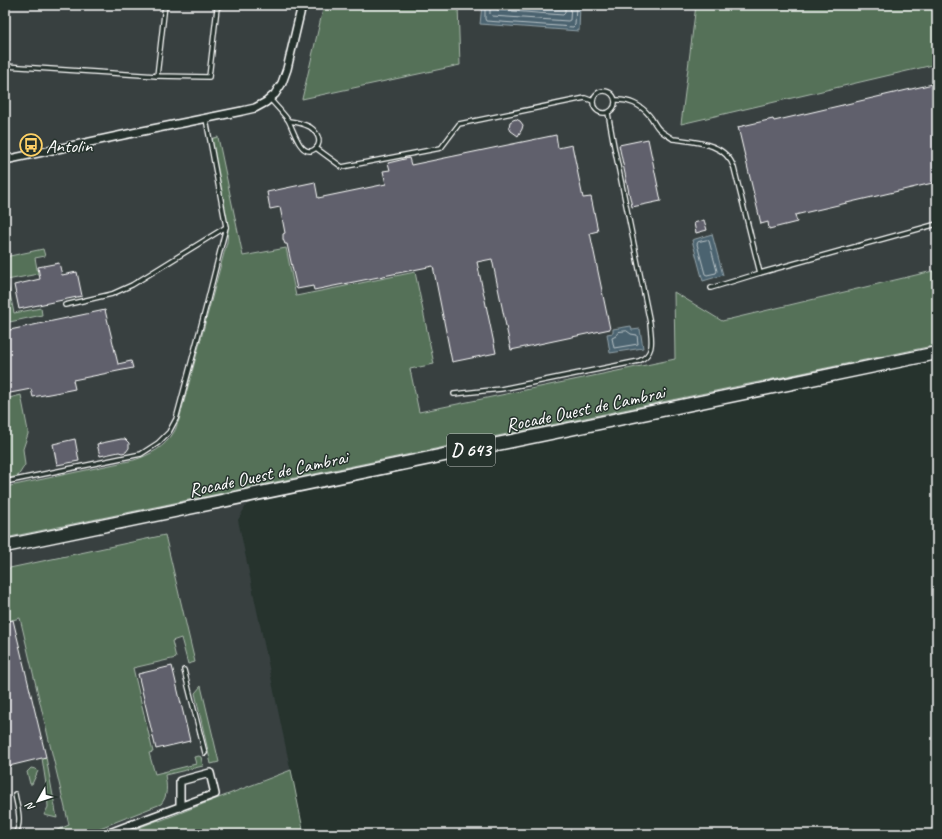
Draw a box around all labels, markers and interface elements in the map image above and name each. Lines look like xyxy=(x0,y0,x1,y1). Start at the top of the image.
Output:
bus stop icon: Antolin xyxy=(18,132,44,158)
place label: Antolin xyxy=(46,134,93,158)
street label: Rocade Ouest de Cambrai xyxy=(504,380,669,438)
road number: D 643 xyxy=(447,434,495,466)
street label: Rocade Ouest de Cambrai xyxy=(187,445,352,503)
north arrow xyxy=(18,781,58,821)
text: N xyxy=(21,799,38,814)

